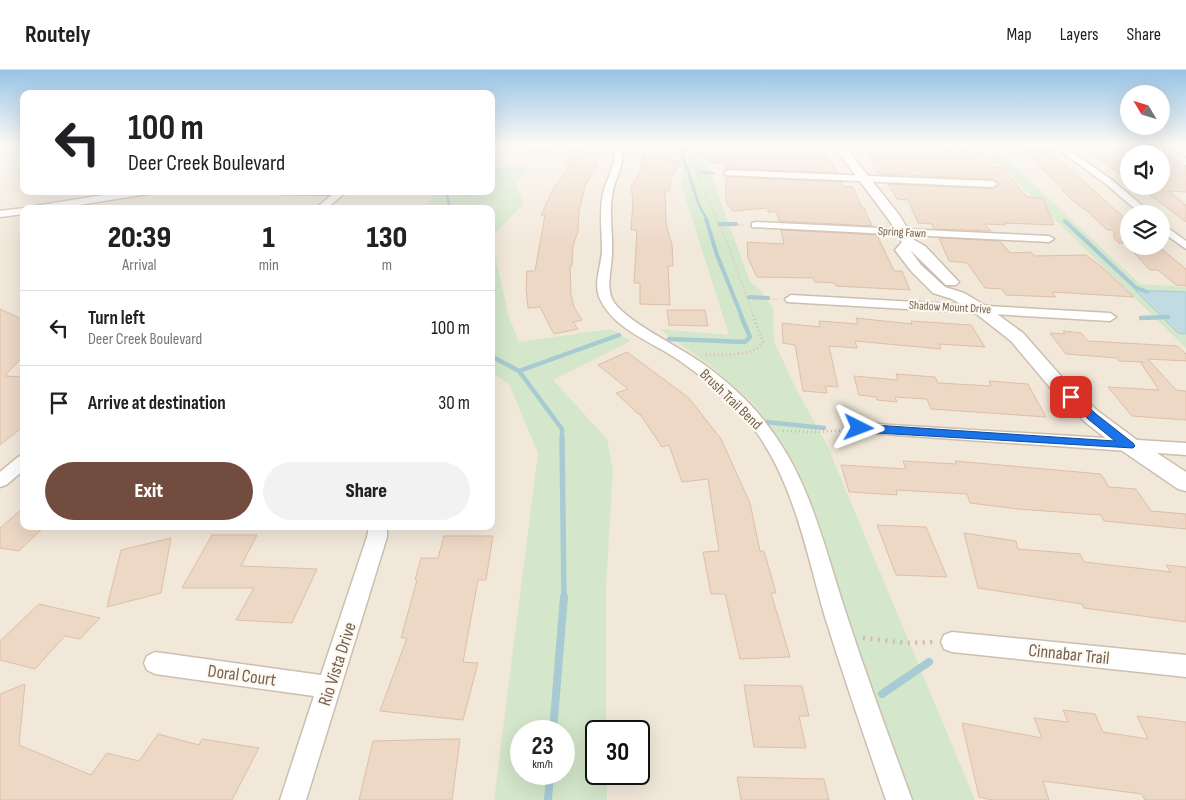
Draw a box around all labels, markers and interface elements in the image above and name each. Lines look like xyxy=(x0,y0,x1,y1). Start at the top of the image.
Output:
text: Routely xyxy=(25,20,90,49)
text: Map xyxy=(1007,24,1032,45)
text: Layers xyxy=(1060,24,1099,45)
text: Share xyxy=(1127,24,1161,45)
north arrow xyxy=(1120,85,1170,135)
map controls xyxy=(1120,85,1170,255)
text: 100 m xyxy=(128,107,204,150)
icon: left xyxy=(45,110,110,175)
button: sound xyxy=(1120,145,1170,195)
text: Deer Creek Boulevard xyxy=(128,150,285,177)
button: layers xyxy=(1120,205,1170,255)
text: 20:39 xyxy=(108,220,171,256)
text: 1 xyxy=(263,220,275,256)
text: 130 xyxy=(366,220,407,256)
street label: Spring Fawn xyxy=(877,224,927,241)
text: Arrival xyxy=(122,256,157,275)
text: min xyxy=(259,256,279,275)
text: m xyxy=(382,256,392,275)
street label: Shadow Mount Drive xyxy=(908,298,992,317)
text: Turn left xyxy=(88,307,145,330)
icon: left xyxy=(45,314,73,342)
text: 100 m xyxy=(431,317,470,340)
text: Deer Creek Boulevard xyxy=(88,330,202,349)
street label: Brush Trail Bend xyxy=(695,365,766,434)
pin xyxy=(1050,376,1092,418)
icon: arrive xyxy=(1057,383,1085,411)
icon: arrive xyxy=(45,389,73,417)
text: Arrive at destination xyxy=(88,392,226,415)
text: 30 m xyxy=(438,392,470,415)
position arrow xyxy=(832,401,884,453)
button: Exit xyxy=(45,462,253,520)
button: Share xyxy=(263,462,470,520)
street label: Rio Vista Drive xyxy=(314,620,361,709)
street label: Cinnabar Trail xyxy=(1027,640,1110,669)
street label: Doral Court xyxy=(206,660,278,691)
speed limit sign: 30 xyxy=(585,720,650,785)
text: 23 xyxy=(531,731,554,762)
text: km/h xyxy=(532,757,553,772)

